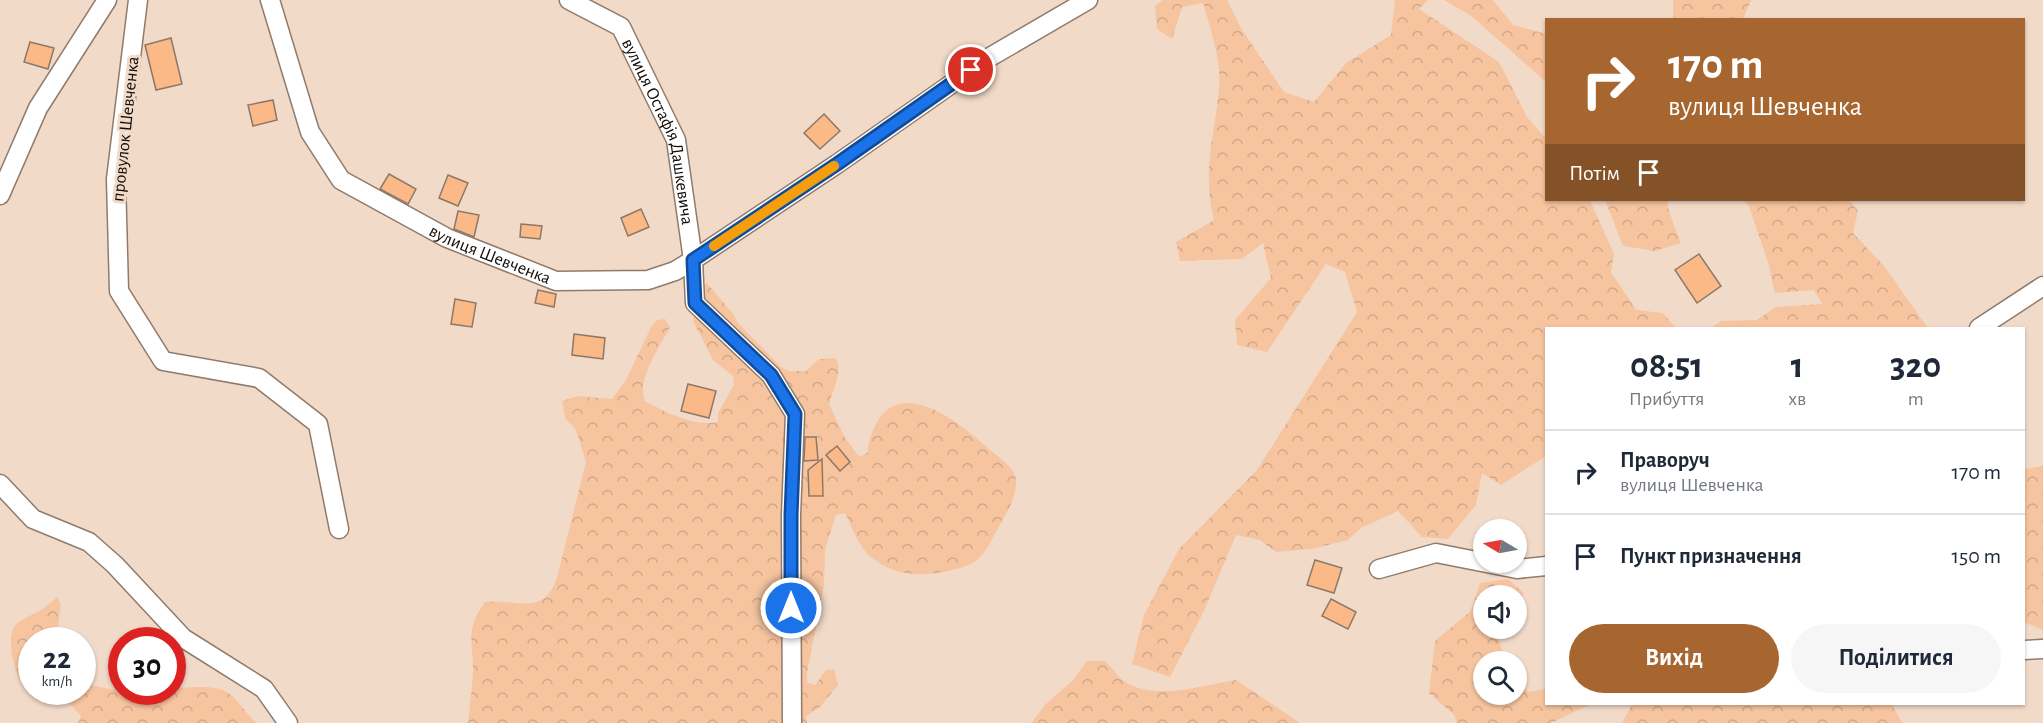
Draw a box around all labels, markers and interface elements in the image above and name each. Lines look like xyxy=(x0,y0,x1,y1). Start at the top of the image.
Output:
street label: вулиця Остафія Дашкевича xyxy=(618,36,696,226)
icon: right xyxy=(1569,42,1647,120)
pin xyxy=(945,44,996,95)
text: 170 m xyxy=(1668,44,1763,86)
icon: arrive xyxy=(954,53,987,86)
street label: провулок Шевченка xyxy=(109,56,143,203)
text: вулиця Шевченка xyxy=(1668,93,1862,120)
icon: arrive xyxy=(1632,156,1665,189)
text: Потім xyxy=(1569,162,1620,184)
street label: вулиця Шевченка xyxy=(426,222,553,288)
text: 08:51 xyxy=(1630,348,1703,384)
text: 1 xyxy=(1791,348,1804,384)
text: 320 xyxy=(1890,348,1941,384)
text: Прибуття xyxy=(1629,389,1704,409)
text: хв xyxy=(1788,389,1806,409)
text: m xyxy=(1908,389,1924,409)
text: Праворуч xyxy=(1620,449,1710,471)
icon: right xyxy=(1569,456,1602,489)
text: 170 m xyxy=(1951,461,2001,483)
text: вулиця Шевченка xyxy=(1620,475,1764,495)
north arrow xyxy=(1473,519,1527,573)
map controls xyxy=(1473,519,1527,705)
icon: arrive xyxy=(1569,540,1602,573)
text: Пункт призначення xyxy=(1620,545,1802,567)
text: 150 m xyxy=(1951,545,2001,567)
position arrow xyxy=(759,576,823,640)
button: sound xyxy=(1473,585,1527,639)
button: Вихід xyxy=(1569,624,1779,693)
button: Поділитися xyxy=(1791,624,2001,693)
speed limit sign: 30 xyxy=(108,627,186,705)
text: 22 xyxy=(43,644,71,674)
button: search xyxy=(1473,651,1527,705)
text: km/h xyxy=(42,674,72,689)

